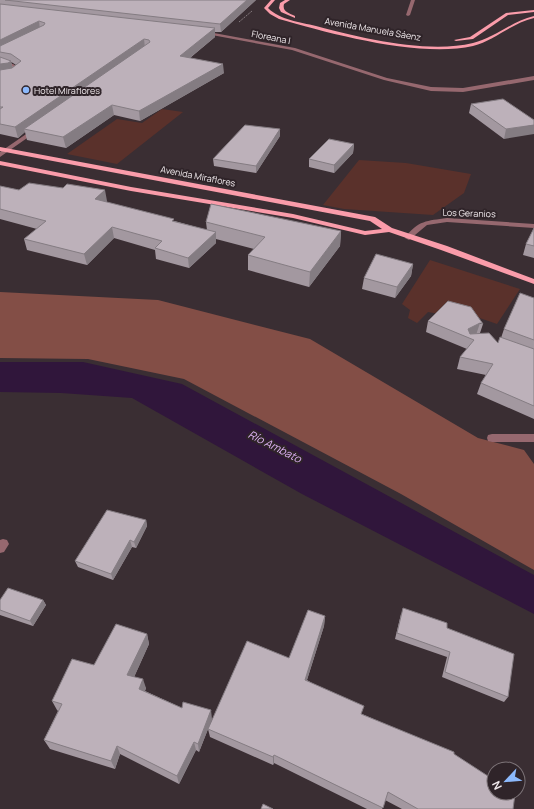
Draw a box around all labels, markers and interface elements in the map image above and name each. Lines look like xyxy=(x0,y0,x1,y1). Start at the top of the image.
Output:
street label: Avenida Manuela Sáenz xyxy=(324,14,422,44)
street label: Floreana I xyxy=(250,27,292,47)
place label: Hotel Miraflores xyxy=(34,84,100,97)
marker: Hotel Miraflores xyxy=(21,85,31,95)
street label: Avenida Miraflores xyxy=(159,162,237,190)
street label: Los Geranios xyxy=(442,206,496,220)
water label: Río Ambato xyxy=(246,426,305,466)
north arrow xyxy=(486,761,526,801)
text: N xyxy=(488,779,505,792)

